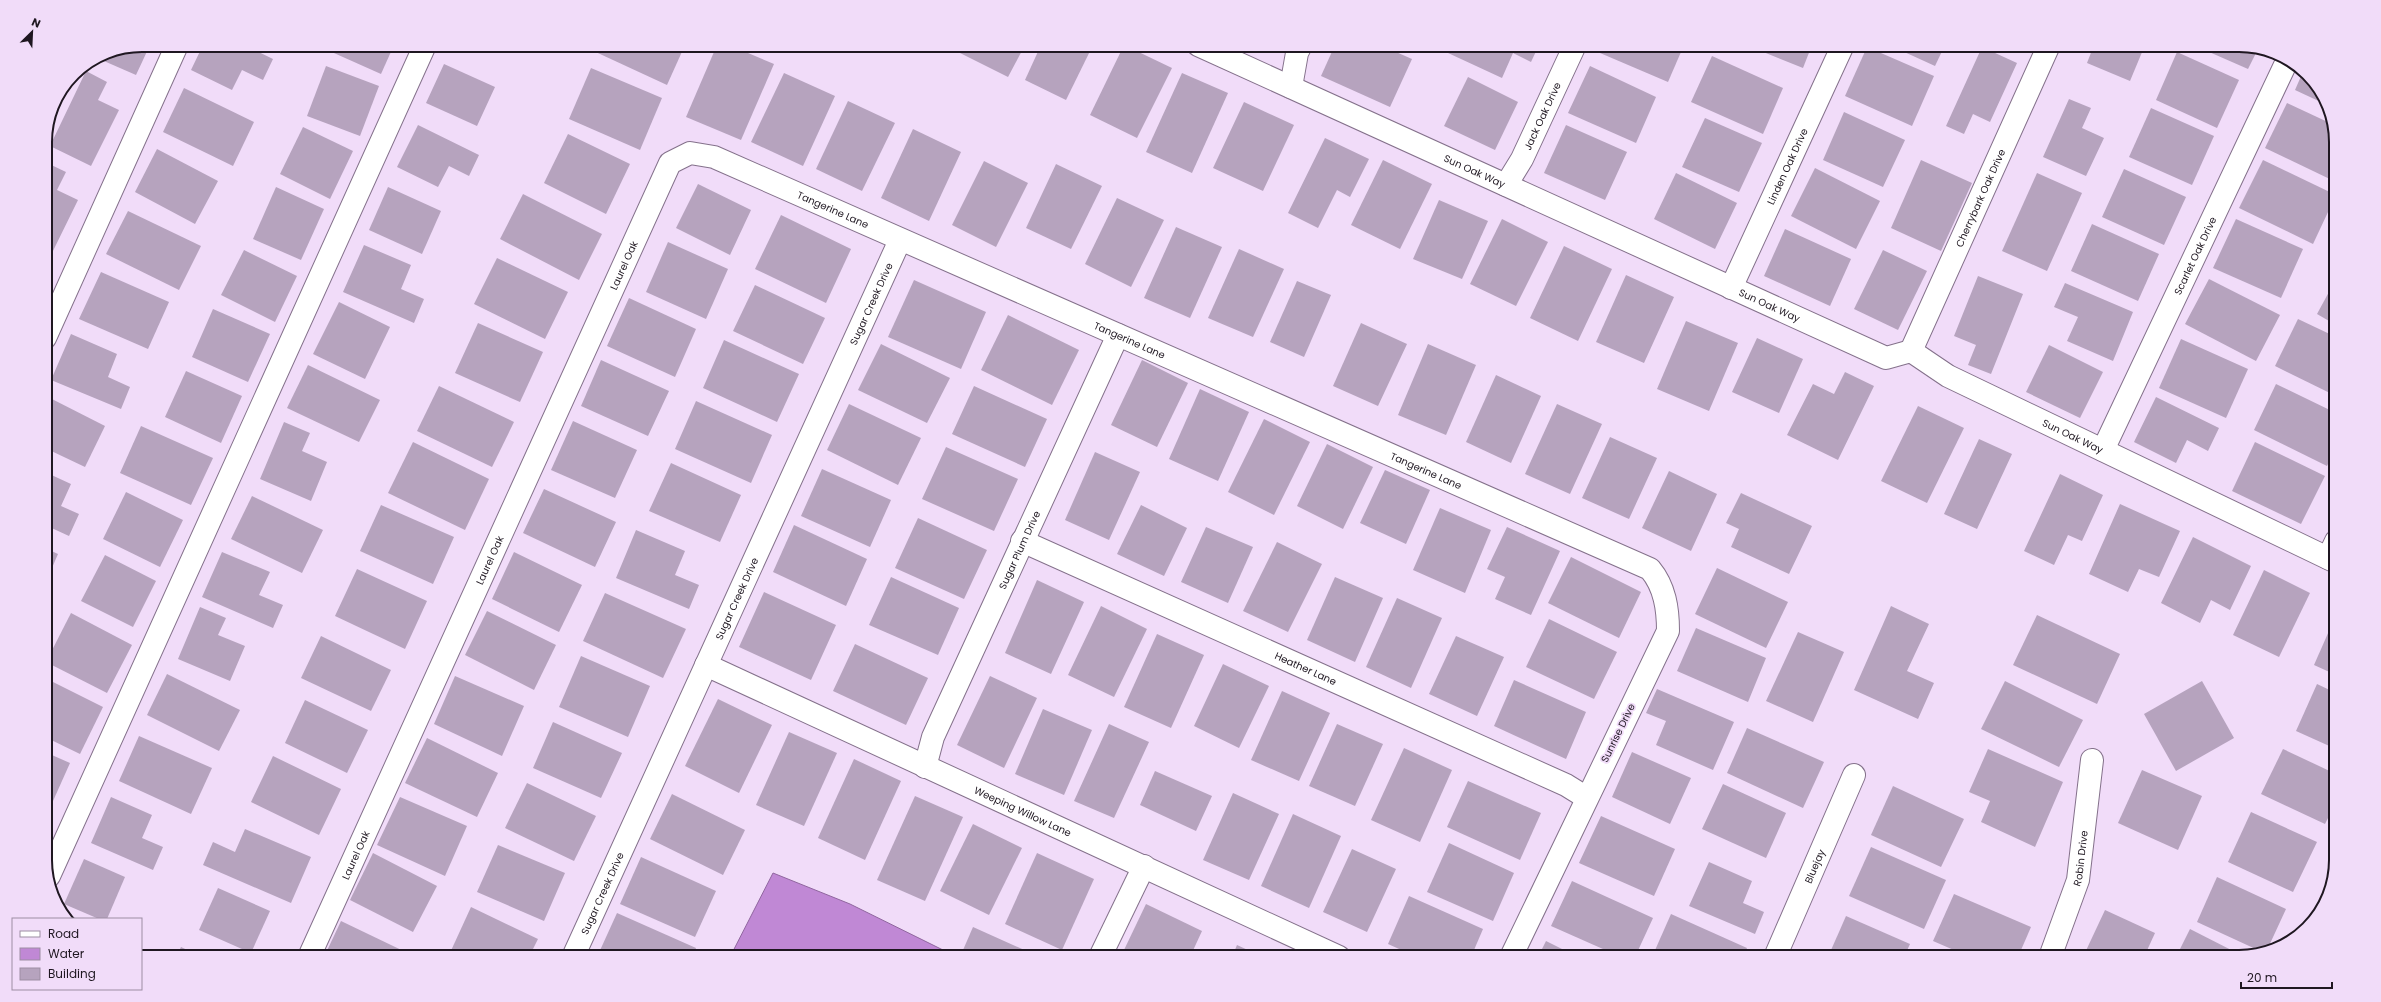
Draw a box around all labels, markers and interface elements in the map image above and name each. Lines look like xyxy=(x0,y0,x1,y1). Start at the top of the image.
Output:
north arrow xyxy=(12,12,52,52)
text: N xyxy=(29,14,43,32)
street label: Jack Oak Drive xyxy=(1520,79,1564,152)
street label: Linden Oak Drive xyxy=(1763,126,1811,207)
street label: Cherrybark Oak Drive xyxy=(1951,146,2009,249)
street label: Sun Oak Way xyxy=(1442,150,1508,192)
street label: Tangerine Lane xyxy=(795,187,871,232)
street label: Scarlet Oak Drive xyxy=(2170,214,2220,297)
street label: Laurel Oak xyxy=(606,237,642,292)
street label: Sugar Creek Drive xyxy=(846,260,896,347)
street label: Sun Oak Way xyxy=(1736,285,1803,326)
street label: Tangerine Lane xyxy=(1091,318,1168,362)
street label: Sun Oak Way xyxy=(2040,415,2106,457)
street label: Tangerine Lane xyxy=(1388,448,1464,493)
street label: Sugar Plum Drive xyxy=(995,508,1044,592)
street label: Laurel Oak xyxy=(472,532,507,587)
street label: Sugar Creek Drive xyxy=(711,555,762,642)
street label: Heather Lane xyxy=(1272,648,1339,689)
street label: Sunrise Drive xyxy=(1597,701,1639,765)
street label: Weeping Willow Lane xyxy=(972,782,1074,840)
street label: Laurel Oak xyxy=(338,827,373,882)
street label: Robin Drive xyxy=(2069,829,2091,888)
street label: Bluejay xyxy=(1800,846,1829,886)
street label: Sugar Creek Drive xyxy=(577,850,627,937)
legend xyxy=(12,918,142,990)
text: Road xyxy=(48,925,79,942)
text: Water xyxy=(48,945,85,962)
scale bar xyxy=(2241,964,2332,990)
text: Building xyxy=(48,965,96,982)
text: 20 m xyxy=(2247,969,2277,986)

